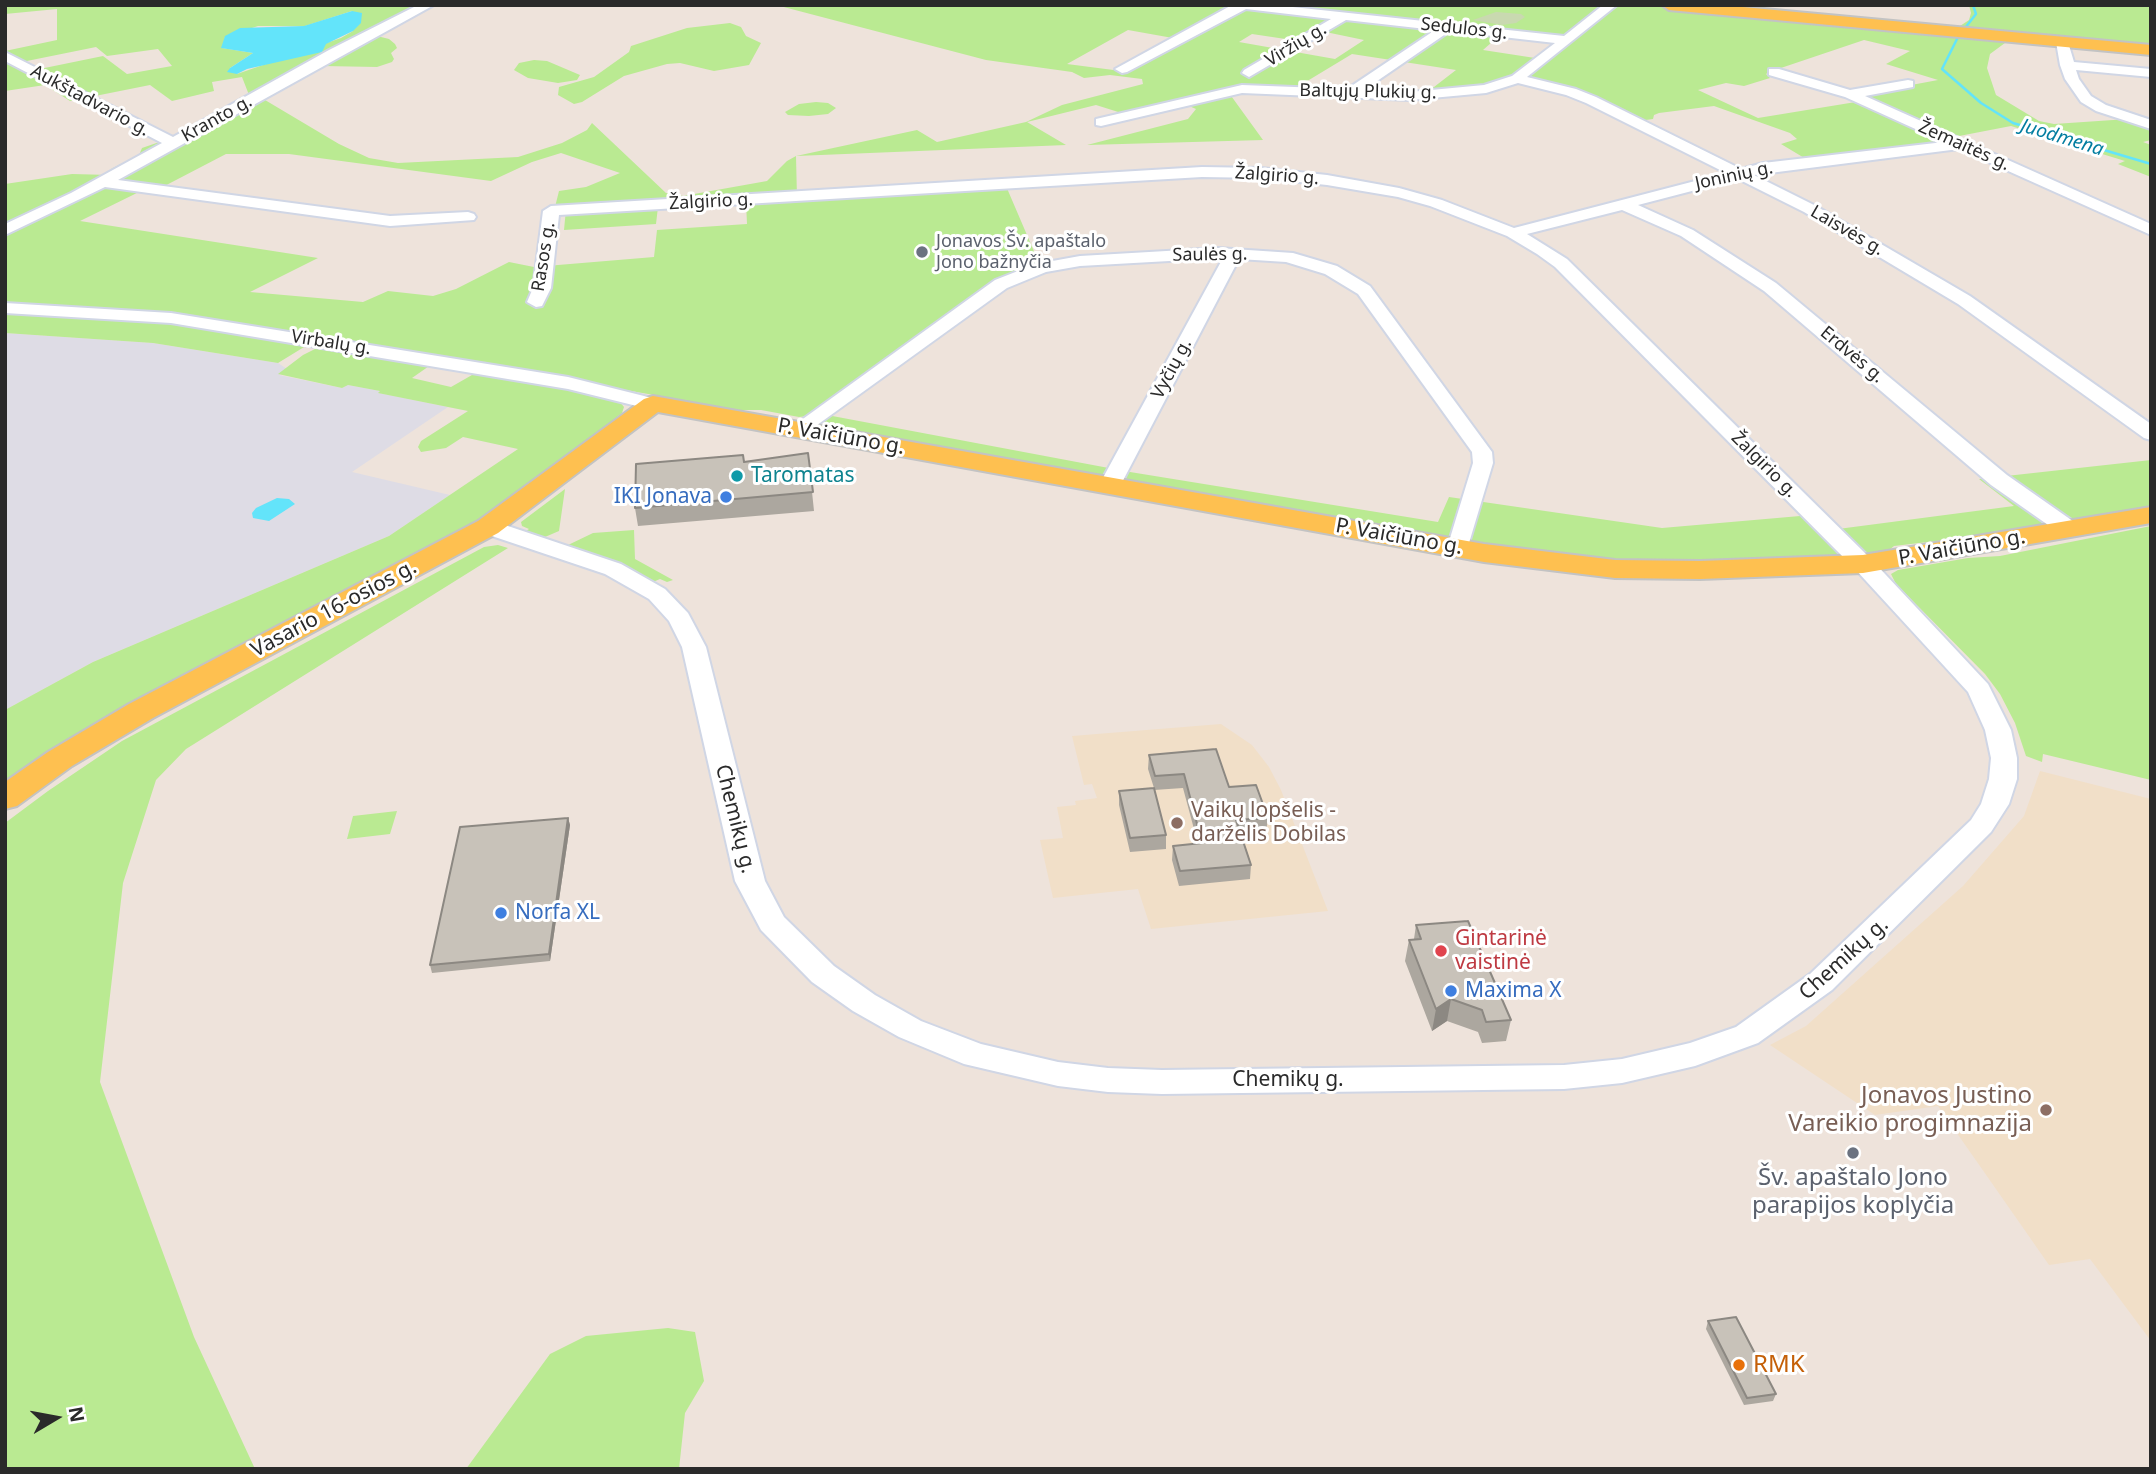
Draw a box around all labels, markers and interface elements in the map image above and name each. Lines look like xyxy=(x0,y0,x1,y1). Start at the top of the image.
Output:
street label: Sedulos g. xyxy=(1420,14,1508,44)
street label: Viržių g. xyxy=(1261,18,1331,72)
street label: Aukštadvario g. xyxy=(27,61,153,141)
street label: Baltųjų Plukių g. xyxy=(1299,80,1437,104)
street label: Kranto g. xyxy=(178,91,256,147)
water label: Juodmena xyxy=(2018,115,2106,161)
street label: Žemaitės g. xyxy=(1915,116,2013,176)
street label: Joninių g. xyxy=(1693,157,1775,195)
street label: Žalgirio g. xyxy=(1234,162,1320,190)
street label: Žalgirio g. xyxy=(668,189,754,215)
street label: Laisvės g. xyxy=(1806,201,1888,261)
street label: Rasos g. xyxy=(528,221,560,293)
place label: Jonavos Šv. apaštalo Jono bažnyčia xyxy=(936,231,1106,274)
marker: Jonavos Šv. apaštalo Jono bažnyčia xyxy=(914,244,930,260)
street label: Saulės g. xyxy=(1172,244,1248,266)
street label: Erdvės g. xyxy=(1816,322,1888,388)
street label: Virbalų g. xyxy=(290,326,372,360)
street label: Vyčių g. xyxy=(1147,335,1197,403)
street label: P. Vaičiūno g. xyxy=(775,413,907,461)
street label: Žalgirio g. xyxy=(1727,428,1801,502)
place label: Taromatas xyxy=(751,463,855,489)
marker: Taromatas xyxy=(729,468,745,484)
place label: IKI Jonava xyxy=(614,484,712,510)
marker: IKI Jonava xyxy=(718,489,734,505)
street label: P. Vaičiūno g. xyxy=(1333,513,1465,561)
street label: P. Vaičiūno g. xyxy=(1896,524,2028,572)
street label: Vasario 16-osios g. xyxy=(247,555,421,663)
street label: Chemikų g. xyxy=(709,762,761,876)
place label: Vaikų lopšelis - darželis Dobilas xyxy=(1191,798,1346,848)
marker: Vaikų lopšelis - darželis Dobilas xyxy=(1169,815,1185,831)
place label: Norfa XL xyxy=(515,900,600,926)
marker: Norfa XL xyxy=(493,905,509,921)
street label: Chemikų g. xyxy=(1794,912,1894,1006)
place label: Gintarinė vaistinė xyxy=(1455,926,1547,976)
marker: Gintarinė vaistinė xyxy=(1433,943,1449,959)
place label: Maxima X xyxy=(1465,978,1562,1004)
marker: Maxima X xyxy=(1443,983,1459,999)
street label: Chemikų g. xyxy=(1232,1067,1344,1093)
place label: Jonavos Justino Vareikio progimnazija xyxy=(1788,1082,2032,1138)
marker: Jonavos Justino Vareikio progimnazija xyxy=(2038,1102,2054,1118)
marker: Šv. apaštalo Jono parapijos koplyčia xyxy=(1845,1145,1861,1161)
place label: Šv. apaštalo Jono parapijos koplyčia xyxy=(1752,1164,1954,1220)
place label: RMK xyxy=(1753,1351,1805,1379)
marker: RMK xyxy=(1731,1357,1747,1373)
north arrow xyxy=(21,1383,91,1453)
text: N xyxy=(63,1404,91,1424)

